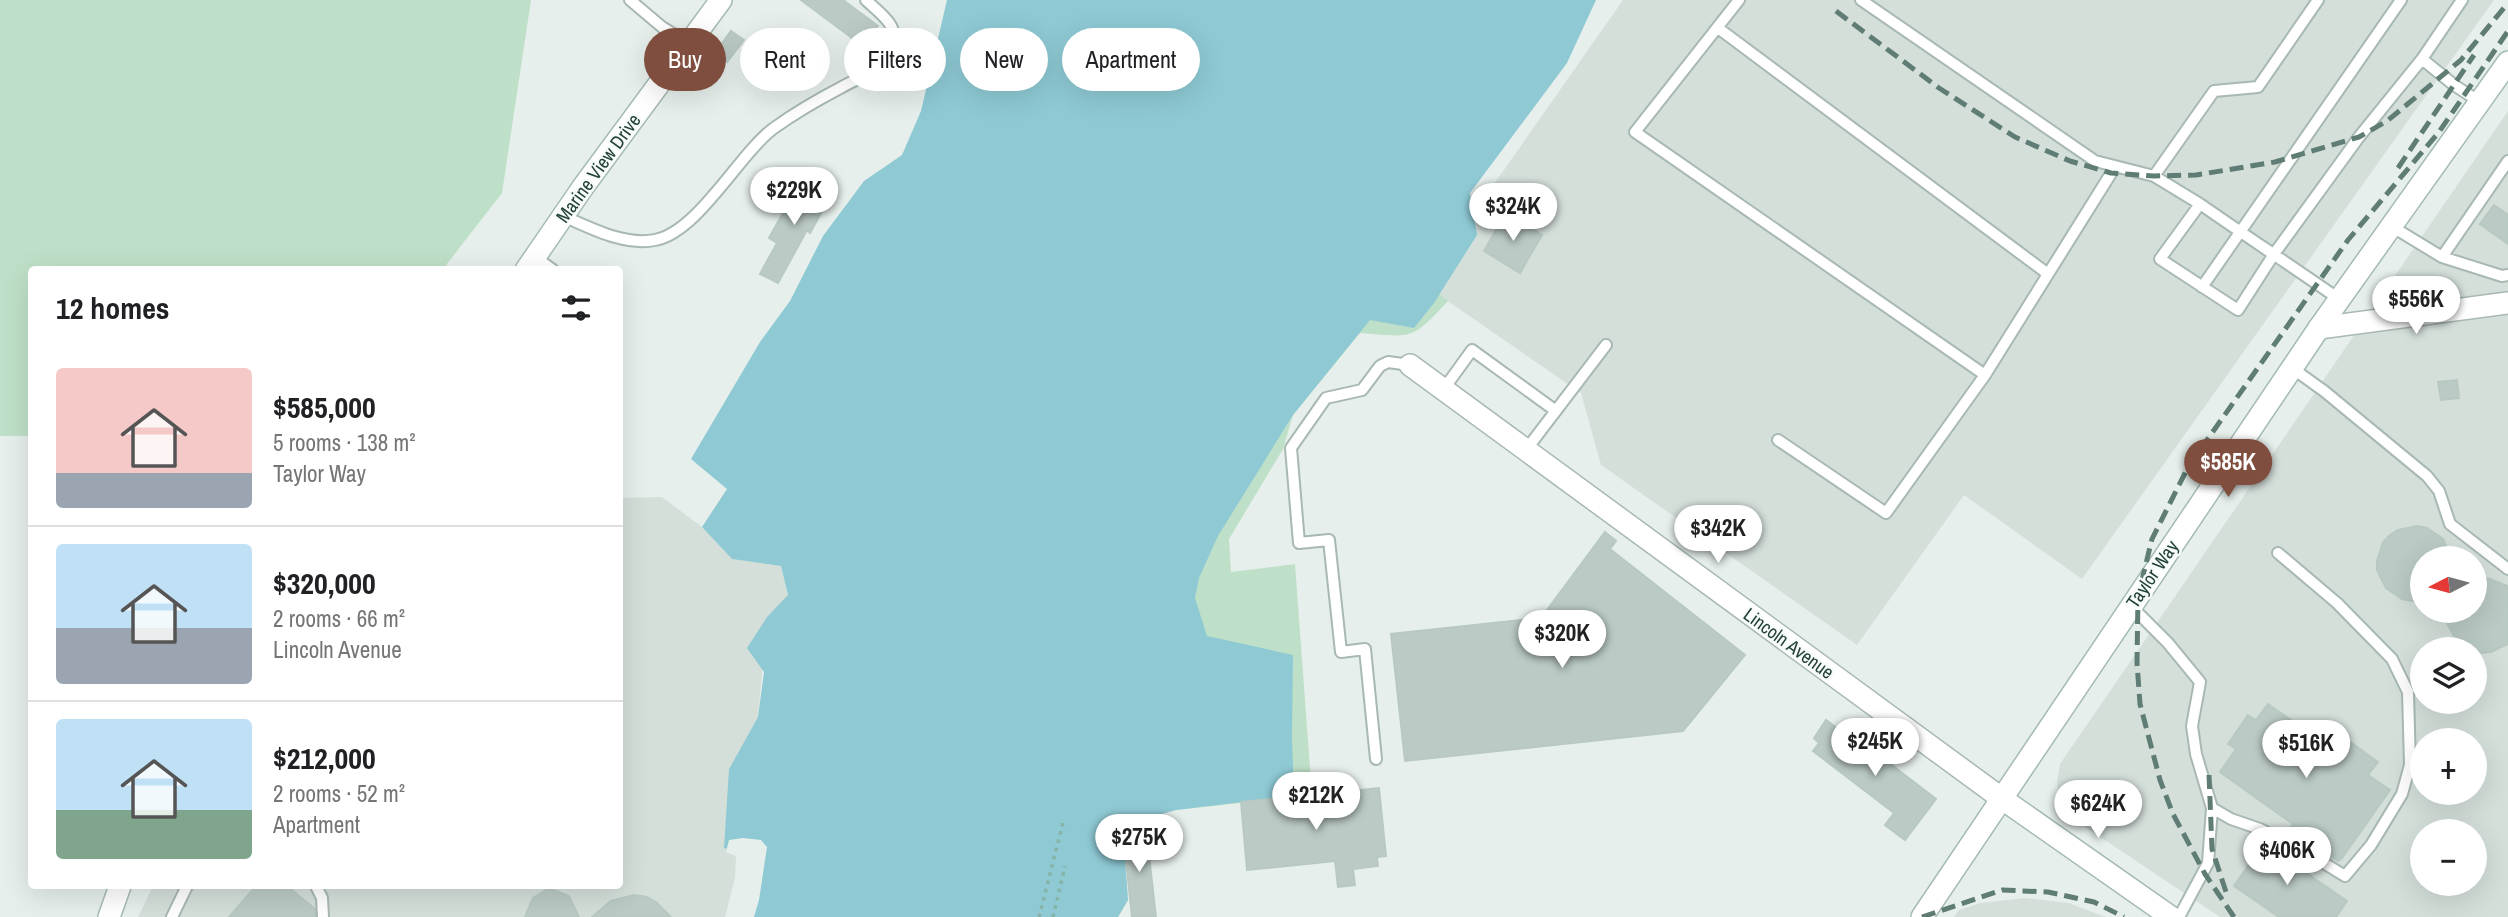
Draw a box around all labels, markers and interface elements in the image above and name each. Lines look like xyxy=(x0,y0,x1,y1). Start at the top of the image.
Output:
chip: Buy xyxy=(644,28,726,91)
chip: Rent xyxy=(740,28,830,91)
chip: Filters xyxy=(844,28,946,91)
chip: New xyxy=(960,28,1048,91)
chip: Apartment xyxy=(1062,28,1200,91)
street label: Marine View Drive xyxy=(550,108,646,228)
pin: $229K xyxy=(745,168,843,227)
text: $229K xyxy=(766,174,822,205)
pin: $324K xyxy=(1464,184,1562,243)
text: $324K xyxy=(1485,190,1541,221)
pin: $556K xyxy=(2367,276,2465,336)
text: $556K xyxy=(2388,283,2444,314)
text: 12 homes xyxy=(56,288,170,328)
icon: filters xyxy=(557,289,595,327)
text: $585,000 xyxy=(273,387,376,427)
icon: home xyxy=(112,396,196,480)
text: 5 rooms · 138 m² xyxy=(273,427,416,458)
pin: $585K xyxy=(2179,440,2277,499)
text: $585K xyxy=(2200,446,2256,477)
text: Taylor Way xyxy=(273,458,366,489)
pin: $342K xyxy=(1669,505,1767,565)
text: $342K xyxy=(1690,512,1746,543)
street label: Taylor Way xyxy=(2120,535,2184,613)
north arrow xyxy=(2410,546,2487,623)
map controls xyxy=(2410,546,2487,896)
text: $320,000 xyxy=(273,563,376,603)
icon: home xyxy=(112,572,196,656)
street label: Lincoln Avenue xyxy=(1738,601,1840,685)
text: 2 rooms · 66 m² xyxy=(273,603,405,634)
pin: $320K xyxy=(1513,610,1611,670)
text: $320K xyxy=(1534,617,1590,648)
text: Lincoln Avenue xyxy=(273,634,402,665)
button: layers xyxy=(2410,637,2487,714)
pin: $245K xyxy=(1826,718,1924,778)
pin: $516K xyxy=(2257,720,2355,780)
text: $245K xyxy=(1847,725,1903,756)
text: $516K xyxy=(2278,727,2334,758)
button: + xyxy=(2410,728,2487,805)
text: $212,000 xyxy=(273,738,376,778)
icon: home xyxy=(112,747,196,831)
pin: $212K xyxy=(1267,772,1365,832)
text: 2 rooms · 52 m² xyxy=(273,778,405,809)
text: $212K xyxy=(1288,779,1344,810)
pin: $624K xyxy=(2049,780,2147,840)
text: $624K xyxy=(2070,787,2126,818)
text: Apartment xyxy=(273,809,360,840)
pin: $275K xyxy=(1090,814,1188,874)
button: − xyxy=(2410,819,2487,896)
text: $275K xyxy=(1111,821,1167,852)
pin: $406K xyxy=(2238,828,2336,887)
text: $406K xyxy=(2259,834,2315,865)

